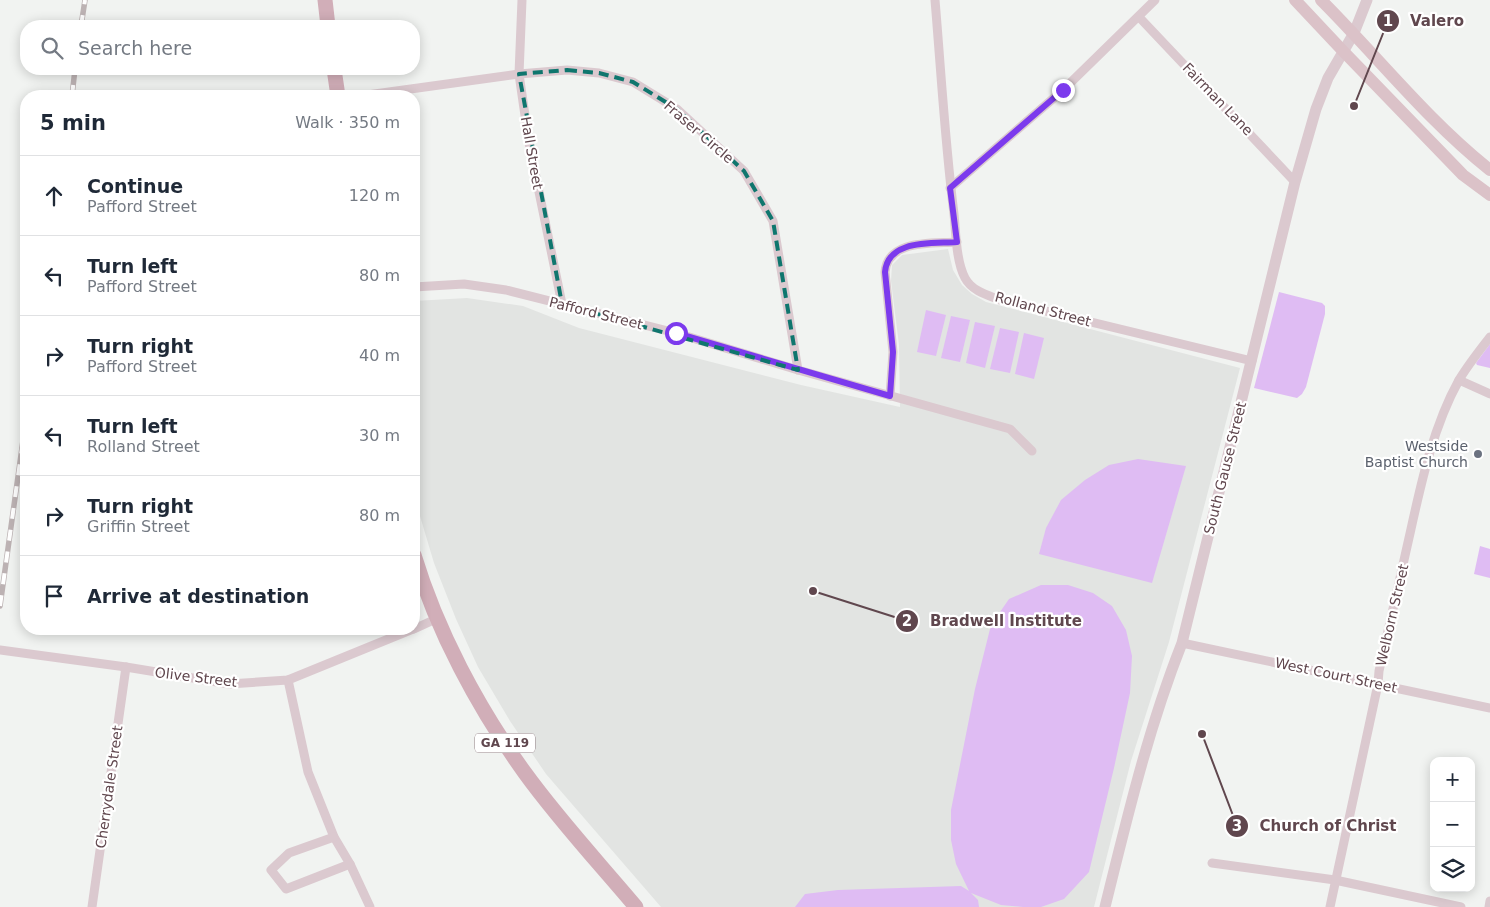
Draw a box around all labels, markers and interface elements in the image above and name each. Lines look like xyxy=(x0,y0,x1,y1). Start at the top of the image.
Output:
callout: Valero xyxy=(1375,6,1474,36)
text: 1 xyxy=(1383,12,1393,30)
text: Valero xyxy=(1410,12,1464,30)
search box xyxy=(20,20,420,75)
icon: search xyxy=(38,34,66,62)
text: Search here xyxy=(78,37,192,59)
street label: Fairman Lane xyxy=(1180,60,1256,138)
route end xyxy=(1052,79,1075,102)
street label: Fraser Circle xyxy=(661,97,737,167)
text: 5 min xyxy=(40,111,106,135)
text: Walk · 350 m xyxy=(295,113,400,132)
street label: Hall Street xyxy=(518,115,546,191)
text: Continue xyxy=(87,175,183,197)
icon: ahead xyxy=(40,182,68,210)
text: 120 m xyxy=(349,186,400,205)
text: Pafford Street xyxy=(87,197,197,216)
text: Turn left xyxy=(87,255,178,277)
icon: left xyxy=(40,262,68,290)
text: 80 m xyxy=(359,266,400,285)
text: Pafford Street xyxy=(87,277,197,296)
street label: Rolland Street xyxy=(993,288,1093,330)
street label: Pafford Street xyxy=(547,294,645,332)
route start xyxy=(665,322,688,345)
text: Turn right xyxy=(87,335,193,357)
icon: right xyxy=(40,342,68,370)
text: 40 m xyxy=(359,346,400,365)
text: Pafford Street xyxy=(87,357,197,376)
street label: South Gause Street xyxy=(1201,399,1249,536)
text: Turn left xyxy=(87,415,178,437)
icon: left xyxy=(40,422,68,450)
text: 30 m xyxy=(359,426,400,445)
text: Rolland Street xyxy=(87,437,200,456)
place label: Westside Baptist Church xyxy=(1365,438,1468,470)
marker: Westside Baptist Church xyxy=(1472,448,1484,460)
text: Turn right xyxy=(87,495,193,517)
icon: right xyxy=(40,502,68,530)
text: 80 m xyxy=(359,506,400,525)
text: Griffin Street xyxy=(87,517,190,536)
street label: Welborn Street xyxy=(1372,562,1412,668)
icon: arrive xyxy=(40,582,68,610)
text: Arrive at destination xyxy=(87,585,309,607)
callout: Bradwell Institute xyxy=(895,606,1092,636)
text: 2 xyxy=(902,612,912,630)
text: Bradwell Institute xyxy=(930,612,1082,630)
street label: West Court Street xyxy=(1274,654,1399,696)
street label: Olive Street xyxy=(154,664,239,690)
street label: Cherrydale Street xyxy=(92,724,126,849)
road number: GA 119 xyxy=(475,734,535,752)
map controls xyxy=(1430,757,1475,892)
button: + xyxy=(1430,757,1475,802)
button: − xyxy=(1430,802,1475,847)
callout: Church of Christ xyxy=(1224,811,1406,841)
text: 3 xyxy=(1232,817,1242,835)
text: Church of Christ xyxy=(1260,817,1396,835)
button: layers xyxy=(1430,847,1475,892)

